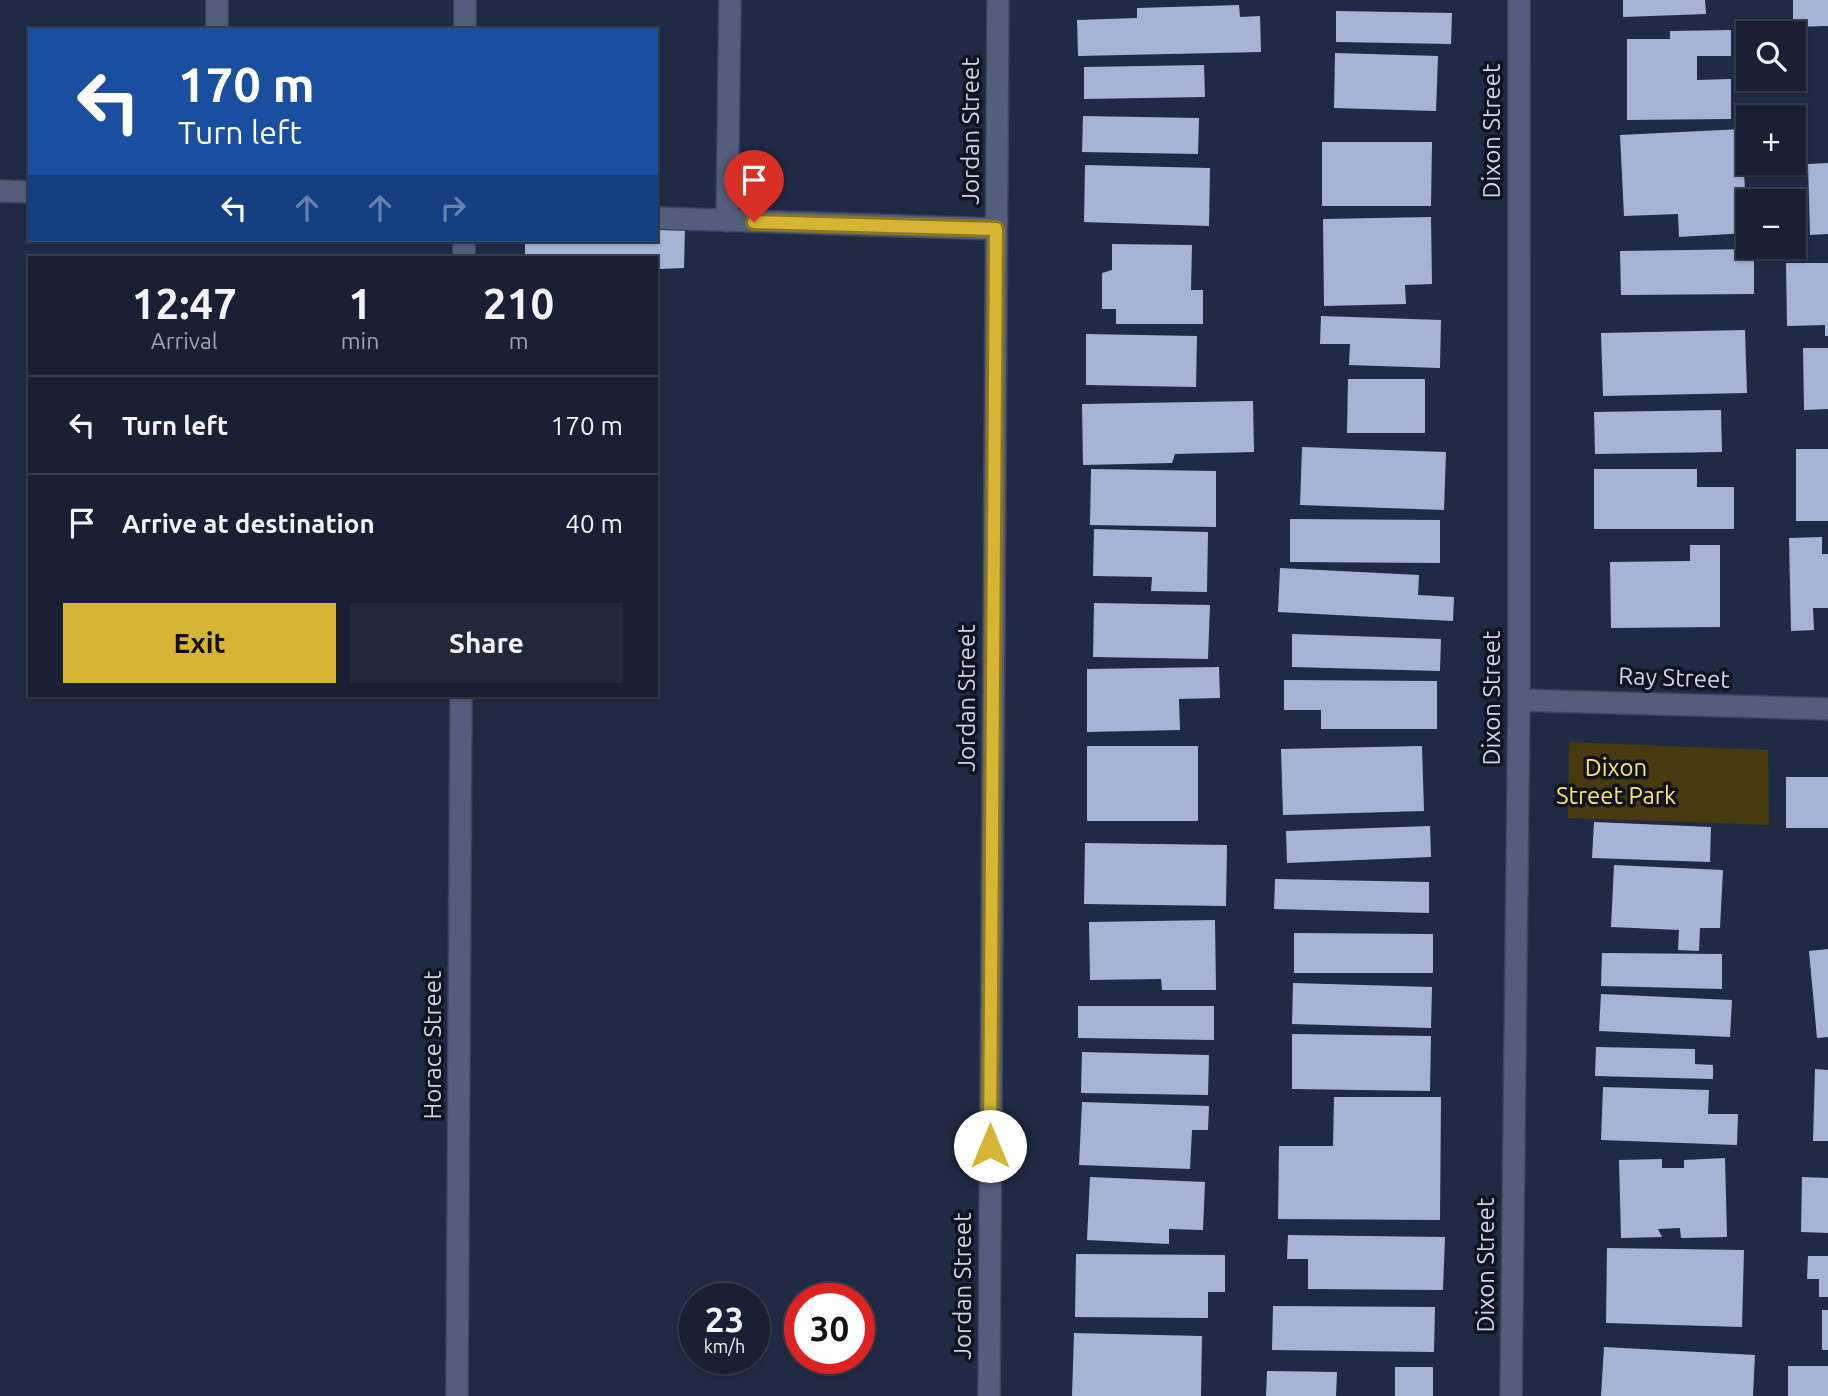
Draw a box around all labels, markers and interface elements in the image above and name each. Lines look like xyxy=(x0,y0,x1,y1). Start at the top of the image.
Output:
map controls xyxy=(1736,21,1806,259)
button: search xyxy=(1736,21,1806,91)
icon: left xyxy=(63,56,154,147)
text: 170 m xyxy=(178,56,315,111)
street label: Jordan Street xyxy=(957,57,984,205)
street label: Dixon Street xyxy=(1478,63,1505,198)
button: + xyxy=(1736,105,1806,175)
text: Turn left xyxy=(178,114,302,150)
pin xyxy=(724,150,784,222)
icon: arrive xyxy=(735,161,773,199)
icon: left xyxy=(215,189,253,227)
icon: ahead xyxy=(288,189,326,227)
icon: ahead xyxy=(361,189,399,227)
icon: right xyxy=(434,189,472,227)
button: − xyxy=(1736,189,1806,259)
text: 12:47 xyxy=(132,280,237,327)
text: 1 xyxy=(348,280,372,327)
text: 210 xyxy=(483,280,554,327)
text: Arrival xyxy=(151,328,218,353)
text: min xyxy=(341,328,379,353)
text: m xyxy=(509,328,529,353)
icon: left xyxy=(63,406,101,444)
text: Turn left xyxy=(122,411,228,440)
text: 170 m xyxy=(551,411,623,440)
icon: arrive xyxy=(63,504,101,542)
text: Arrive at destination xyxy=(122,509,375,538)
text: 40 m xyxy=(565,509,623,538)
button: Exit xyxy=(63,603,336,683)
button: Share xyxy=(350,603,623,683)
street label: Jordan Street xyxy=(953,624,980,772)
street label: Dixon Street xyxy=(1478,630,1505,765)
street label: Ray Street xyxy=(1618,662,1731,693)
park label: Dixon Street Park xyxy=(1556,754,1676,809)
street label: Horace Street xyxy=(419,970,446,1120)
position arrow xyxy=(953,1109,1027,1183)
street label: Dixon Street xyxy=(1472,1197,1499,1332)
street label: Jordan Street xyxy=(949,1212,976,1360)
speed limit sign: 30 xyxy=(784,1283,875,1374)
text: 23 xyxy=(705,1299,744,1339)
text: km/h xyxy=(704,1336,745,1356)

